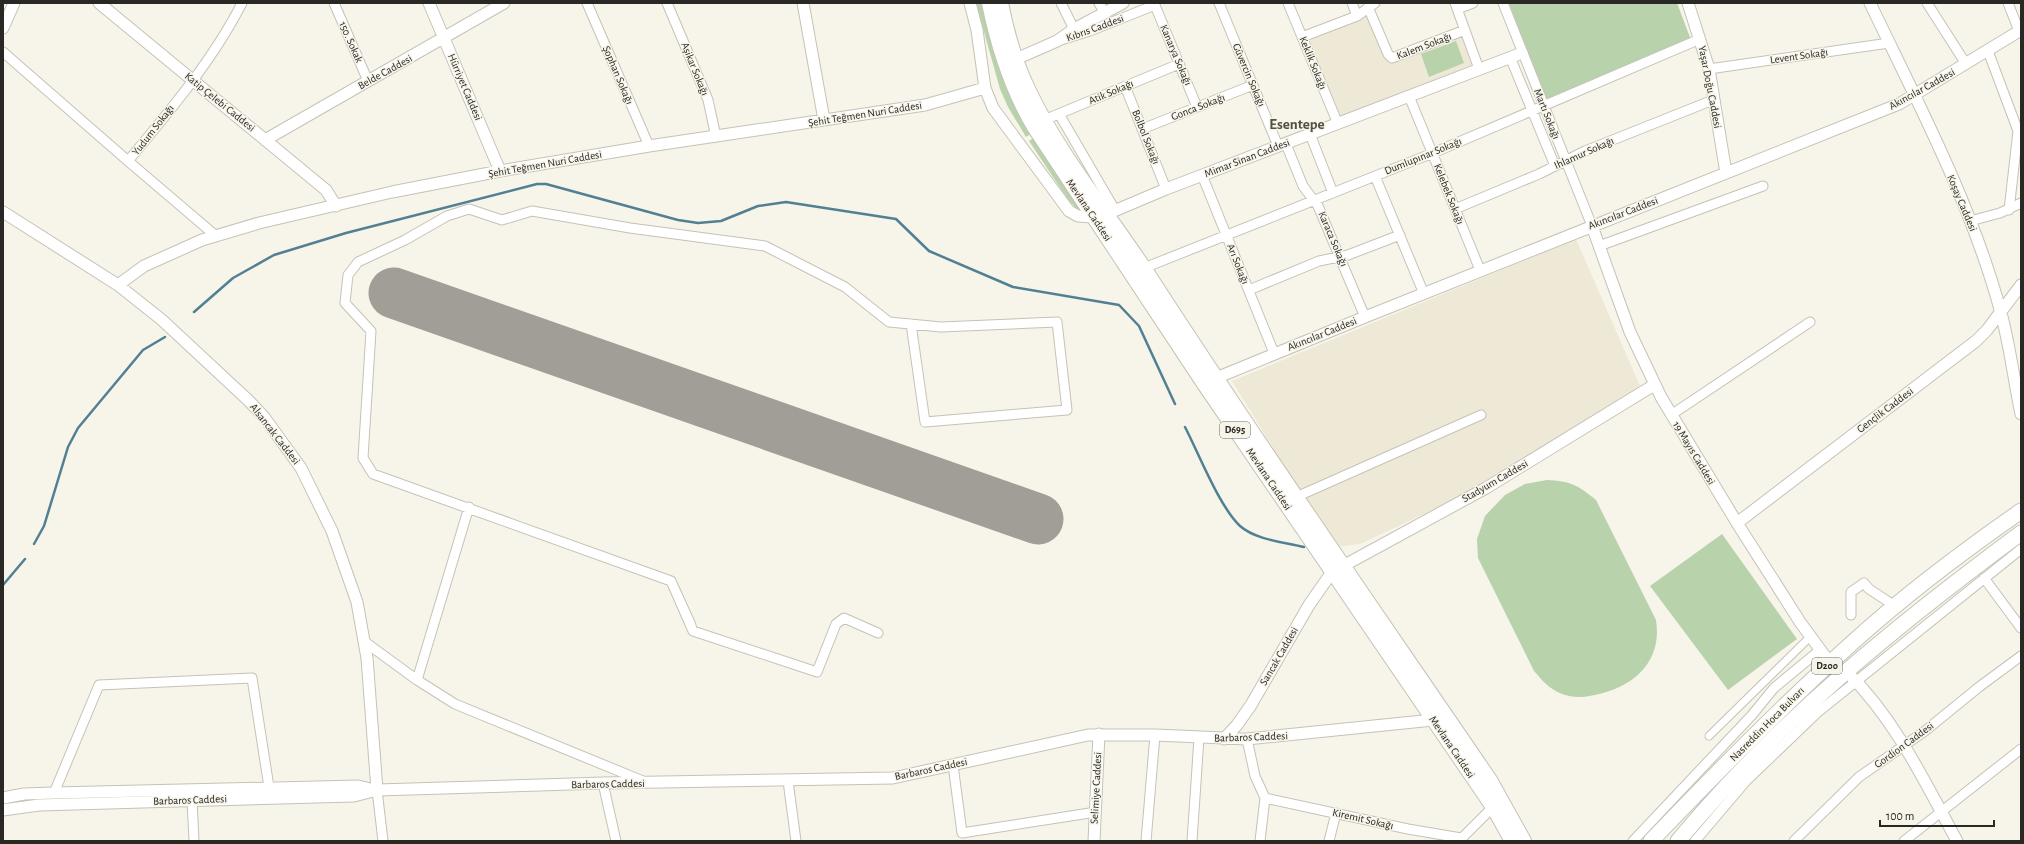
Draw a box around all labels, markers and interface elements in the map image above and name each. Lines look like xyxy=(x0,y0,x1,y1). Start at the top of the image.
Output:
street label: Kıbrıs Caddesi xyxy=(1065,13,1125,43)
street label: 150. Sokak xyxy=(337,20,365,64)
street label: Kanarya Sokağı xyxy=(1158,23,1194,87)
street label: Kalem Sokağı xyxy=(1395,31,1453,61)
street label: Keklik Sokağı xyxy=(1297,35,1329,91)
street label: Aşikar Sokağı xyxy=(679,41,711,97)
street label: Güvercin Sokağı xyxy=(1231,42,1267,108)
street label: Şophan Sokağı xyxy=(601,44,635,106)
street label: Yaşar Doğu Caddesi xyxy=(1697,45,1723,129)
street label: Levent Sokağı xyxy=(1769,46,1829,66)
street label: Hürriyet Caddesi xyxy=(446,52,484,122)
street label: Belde Caddesi xyxy=(356,53,414,91)
street label: Akıncılar Caddesi xyxy=(1887,66,1957,112)
street label: Katip Çelebi Caddesi xyxy=(183,70,257,134)
street label: Atik Sokağı xyxy=(1087,78,1135,106)
street label: Martı Sokağı xyxy=(1532,87,1562,141)
street label: Gonca Sokağı xyxy=(1170,92,1226,122)
street label: Şehit Teğmen Nuri Caddesi xyxy=(807,100,923,128)
street label: Yudum Sokağı xyxy=(130,103,176,157)
street label: Bolbol Sokağı xyxy=(1130,108,1162,166)
district label: Esentepe xyxy=(1269,117,1325,132)
street label: Dumlupınar Sokağı xyxy=(1383,135,1463,177)
street label: Ihlamur Sokağı xyxy=(1552,135,1616,171)
street label: Mimar Sinan Caddesi xyxy=(1203,137,1291,179)
street label: Şehit Teğmen Nuri Caddesi xyxy=(487,149,603,179)
street label: Kelebek Sokağı xyxy=(1432,162,1466,226)
street label: Koşay Caddesi xyxy=(1945,173,1979,233)
street label: Mevlana Caddesi xyxy=(1064,177,1114,243)
street label: Akıncılar Caddesi xyxy=(1587,195,1659,231)
street label: Karaca Sokağı xyxy=(1316,210,1350,268)
street label: Arı Sokağı xyxy=(1225,242,1251,286)
street label: Akıncılar Caddesi xyxy=(1286,315,1358,353)
street label: Gençlik Caddesi xyxy=(1855,385,1915,435)
street label: Alsancak Caddesi xyxy=(248,402,302,466)
street label: 19 Mayıs Caddesi xyxy=(1671,420,1717,486)
road number: D695 xyxy=(1220,422,1250,438)
street label: Mevlana Caddesi xyxy=(1244,446,1294,512)
street label: Stadyum Caddesi xyxy=(1460,458,1530,504)
street label: Sancak Caddesi xyxy=(1258,625,1300,687)
road number: D200 xyxy=(1812,658,1842,674)
street label: Nasreddin Hoca Bulvarı xyxy=(1728,685,1806,763)
street label: Mevlana Caddesi xyxy=(1427,714,1477,780)
street label: Gordion Caddesi xyxy=(1872,720,1936,770)
street label: Barbaros Caddesi xyxy=(1214,730,1288,744)
street label: Selimiye Caddesi xyxy=(1089,752,1103,824)
street label: Barbaros Caddesi xyxy=(894,756,968,782)
street label: Barbaros Caddesi xyxy=(571,778,645,790)
street label: Barbaros Caddesi xyxy=(153,793,227,807)
scale bar xyxy=(1880,802,1994,828)
street label: Kiremit Sokağı xyxy=(1331,807,1395,831)
text: 100 m xyxy=(1886,810,1914,822)

